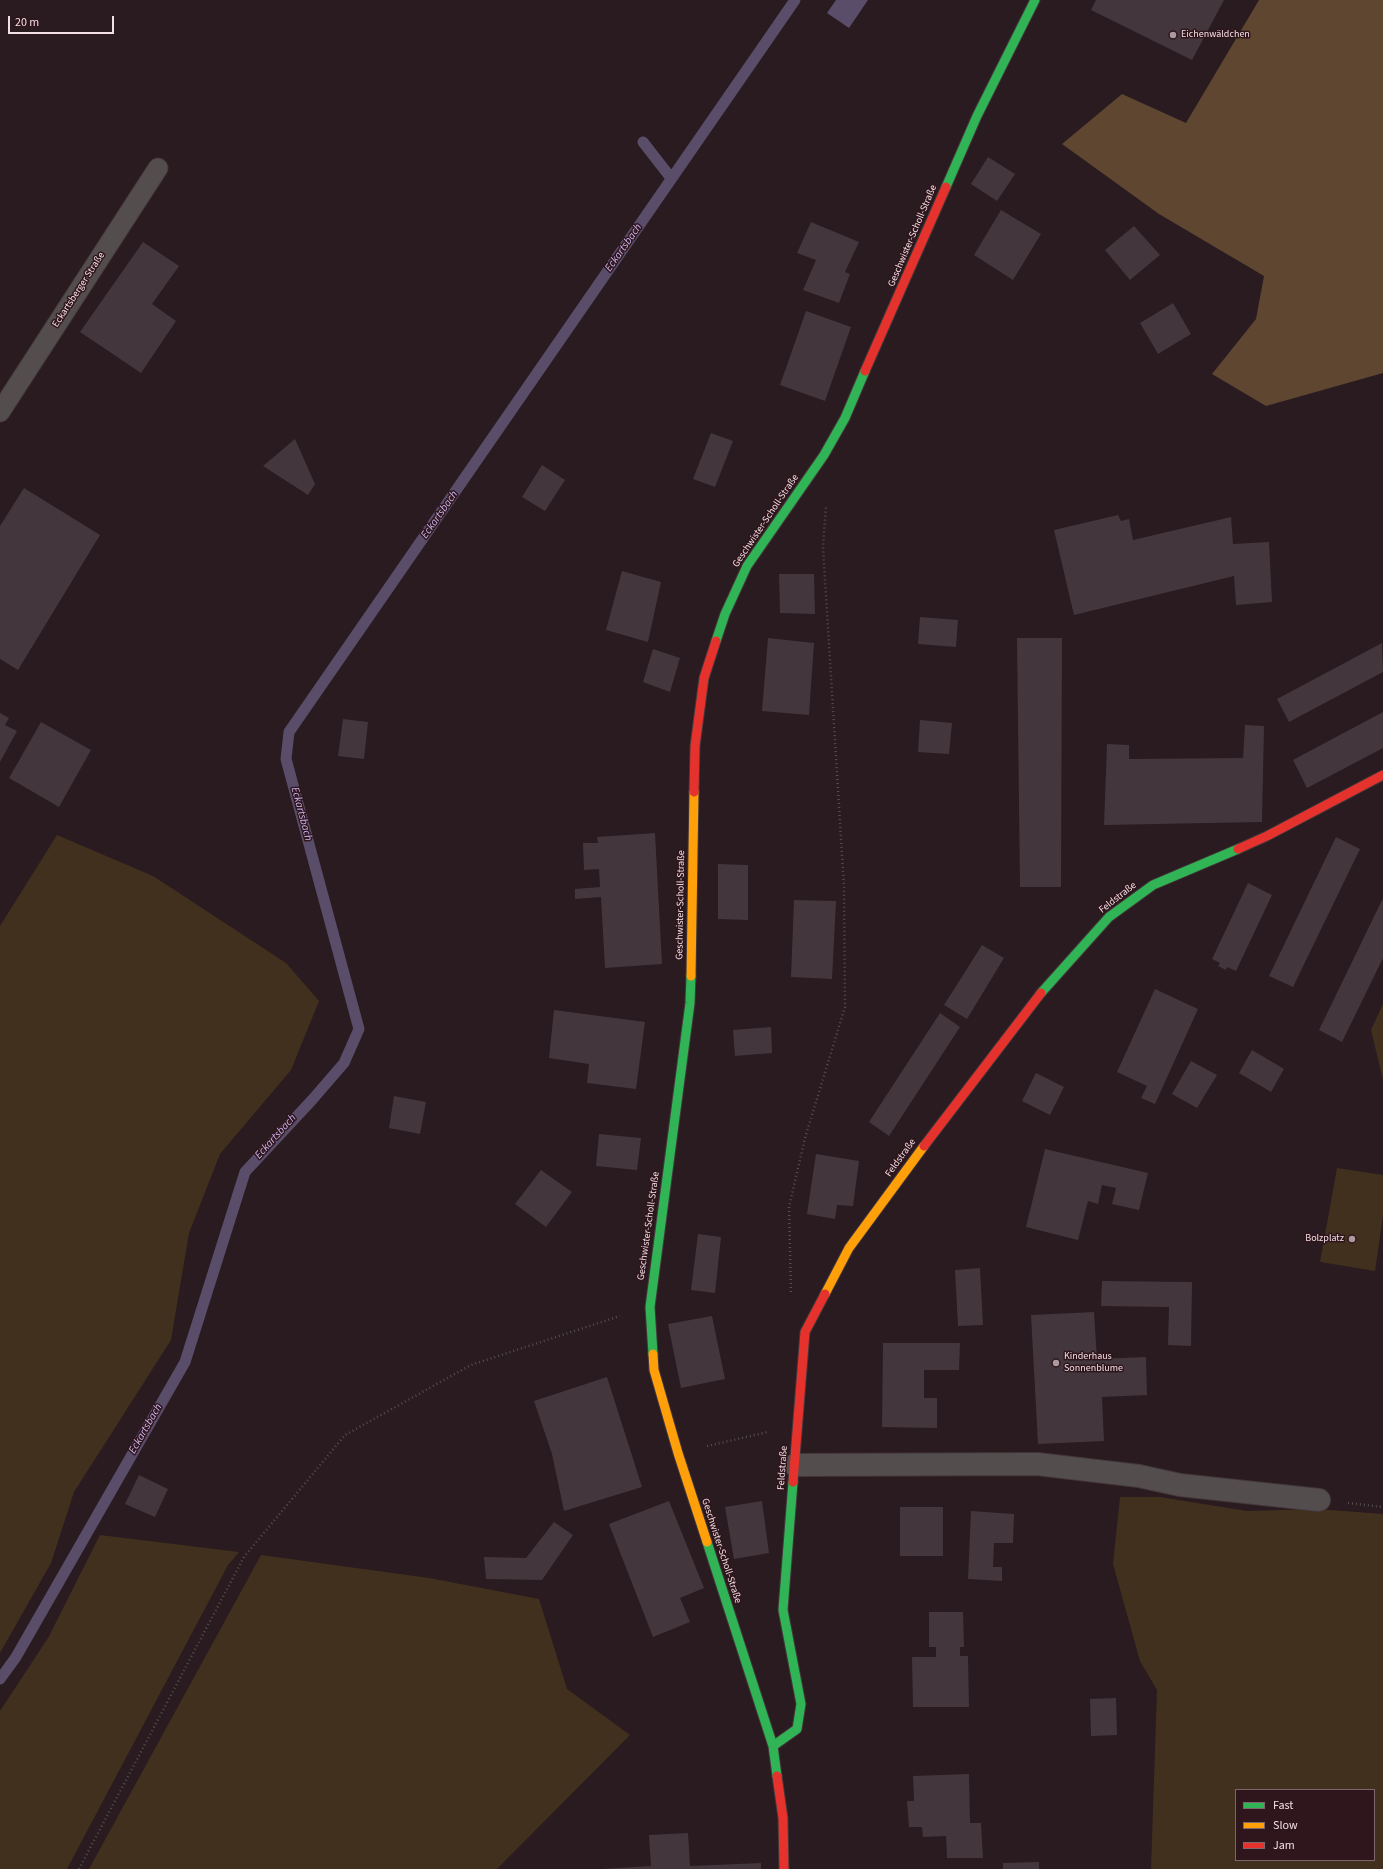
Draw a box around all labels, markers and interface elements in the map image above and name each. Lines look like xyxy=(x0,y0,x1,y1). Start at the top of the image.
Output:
scale bar xyxy=(10,8,116,34)
text: 20 m xyxy=(15,14,39,31)
place label: Eichenwäldchen xyxy=(1181,29,1250,41)
marker: Eichenwäldchen xyxy=(1168,30,1178,40)
street label: Geschwister-Scholl-Straße xyxy=(886,183,940,289)
water label: Eckartsbach xyxy=(603,222,645,274)
street label: Eckartsberger Straße xyxy=(50,250,108,330)
street label: Geschwister-Scholl-Straße xyxy=(730,472,802,570)
water label: Eckartsbach xyxy=(419,489,461,541)
water label: Eckartsbach xyxy=(287,786,315,842)
street label: Geschwister-Scholl-Straße xyxy=(674,850,688,960)
street label: Feldstraße xyxy=(1097,880,1139,916)
water label: Eckartsbach xyxy=(253,1112,299,1162)
street label: Feldstraße xyxy=(883,1137,919,1179)
street label: Geschwister-Scholl-Straße xyxy=(635,1171,663,1281)
place label: Bolzplatz xyxy=(1305,1233,1344,1245)
marker: Bolzplatz xyxy=(1347,1234,1357,1244)
place label: Kinderhaus Sonnenblume xyxy=(1064,1351,1123,1374)
marker: Kinderhaus Sonnenblume xyxy=(1051,1358,1061,1368)
water label: Eckartsbach xyxy=(126,1402,166,1456)
street label: Feldstraße xyxy=(775,1446,791,1490)
street label: Geschwister-Scholl-Straße xyxy=(698,1497,744,1605)
legend xyxy=(1235,1789,1375,1861)
text: Fast xyxy=(1273,1797,1293,1814)
text: Slow xyxy=(1273,1817,1298,1834)
text: Jam xyxy=(1273,1837,1295,1854)

